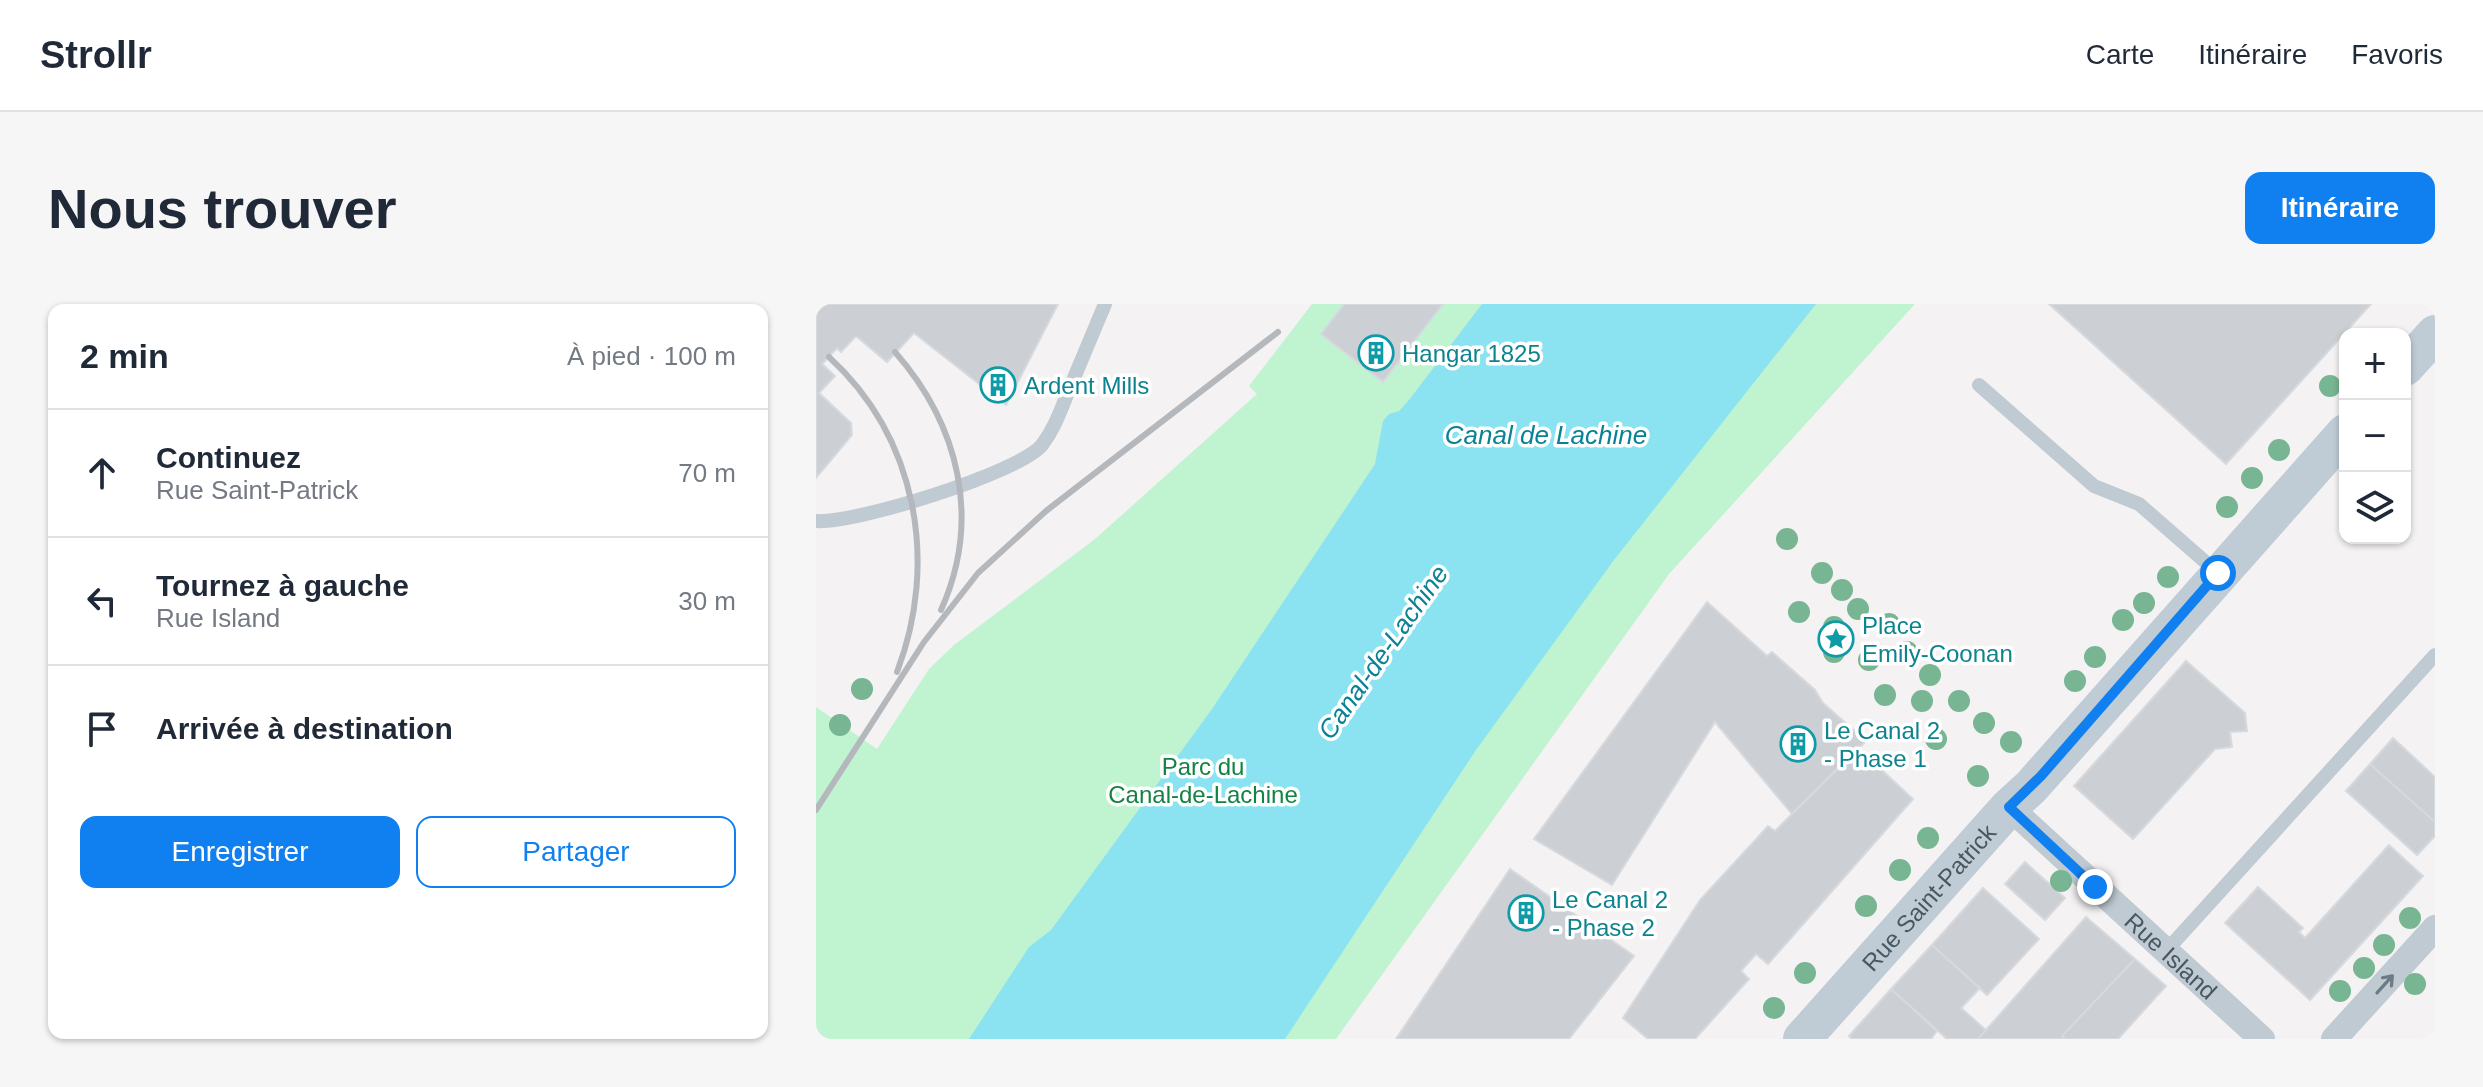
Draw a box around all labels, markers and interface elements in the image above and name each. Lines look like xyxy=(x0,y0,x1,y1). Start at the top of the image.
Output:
text: Strollr xyxy=(40,34,152,76)
text: Carte xyxy=(2086,39,2154,70)
text: Itinéraire xyxy=(2198,39,2307,70)
text: Favoris xyxy=(2351,39,2443,70)
button: Itinéraire xyxy=(2245,172,2435,244)
text: Nous trouver xyxy=(48,177,397,240)
map controls xyxy=(2339,328,2411,544)
button: + xyxy=(2339,328,2411,400)
building icon: Hangar 1825 xyxy=(1357,334,1395,372)
text: 2 min xyxy=(80,337,169,375)
place label: Hangar 1825 xyxy=(1402,340,1541,367)
text: À pied · 100 m xyxy=(567,341,736,371)
building icon: Ardent Mills xyxy=(979,366,1017,404)
place label: Ardent Mills xyxy=(1024,372,1149,399)
button: − xyxy=(2339,400,2411,472)
water label: Canal de Lachine xyxy=(1445,420,1647,450)
text: Continuez xyxy=(156,441,301,474)
icon: ahead xyxy=(80,451,124,495)
text: 70 m xyxy=(678,458,736,488)
button: layers xyxy=(2339,472,2411,544)
text: Rue Saint-Patrick xyxy=(156,475,358,505)
route start xyxy=(2200,555,2236,591)
water label: Canal-de-Lachine xyxy=(1312,559,1454,745)
text: Tournez à gauche xyxy=(156,569,409,602)
icon: left xyxy=(80,579,124,623)
text: 30 m xyxy=(678,586,736,616)
text: Rue Island xyxy=(156,603,280,633)
place label: Place Emily-Coonan xyxy=(1862,612,2013,667)
place icon: Place Emily-Coonan xyxy=(1817,620,1855,658)
icon: arrive xyxy=(80,707,124,751)
text: Arrivée à destination xyxy=(156,712,453,745)
place label: Le Canal 2 - Phase 1 xyxy=(1824,717,1940,772)
building icon: Le Canal 2 - Phase 1 xyxy=(1779,725,1817,763)
park label: Parc du Canal-de-Lachine xyxy=(1108,753,1298,808)
button: Enregistrer xyxy=(80,816,400,888)
button: Partager xyxy=(416,816,736,888)
street label: Rue Saint-Patrick xyxy=(1856,818,2001,976)
route end xyxy=(2077,869,2113,905)
place label: Le Canal 2 - Phase 2 xyxy=(1552,886,1668,941)
building icon: Le Canal 2 - Phase 2 xyxy=(1507,894,1545,932)
street label: Rue Island xyxy=(2120,907,2223,1004)
one-way arrow xyxy=(2375,974,2393,994)

